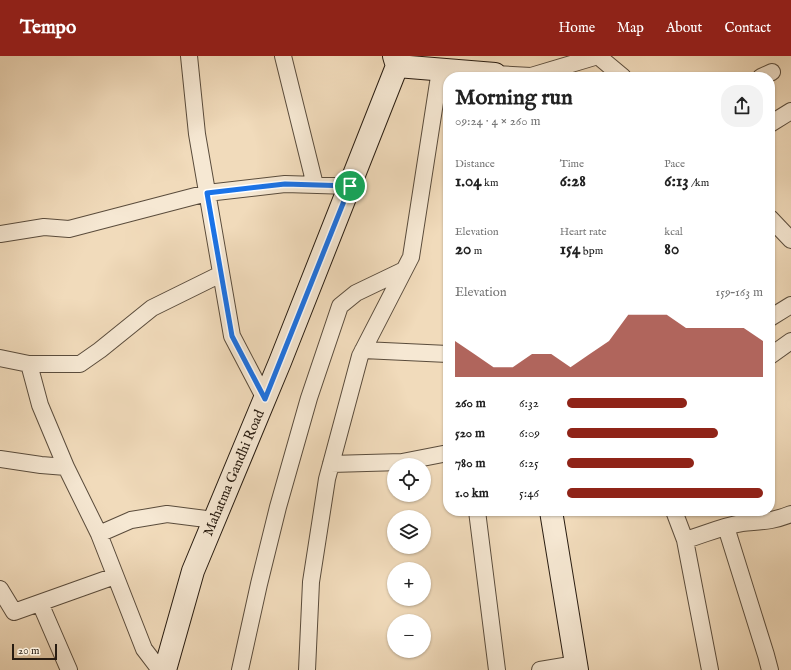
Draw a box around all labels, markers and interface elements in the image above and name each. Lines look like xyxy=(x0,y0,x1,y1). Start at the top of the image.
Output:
text: Tempo xyxy=(20,16,76,40)
text: Home xyxy=(559,19,595,37)
text: Map xyxy=(617,19,644,37)
text: About xyxy=(666,19,702,37)
text: Contact xyxy=(724,19,771,37)
text: Morning run xyxy=(455,84,573,112)
button: share xyxy=(721,85,763,127)
text: 09:24 · 4 × 260 m xyxy=(455,113,541,130)
text: Distance xyxy=(455,157,495,171)
text: Time xyxy=(560,157,584,171)
text: Pace xyxy=(664,157,685,171)
pin xyxy=(333,169,367,203)
text: 1.04 xyxy=(455,171,482,192)
text: 6:28 xyxy=(560,171,586,192)
text: 6:13 xyxy=(664,171,689,192)
icon: arrive xyxy=(339,175,361,197)
text: km xyxy=(482,176,498,190)
text: /km xyxy=(689,176,709,190)
text: Elevation xyxy=(455,225,499,239)
text: Heart rate xyxy=(560,225,607,239)
text: kcal xyxy=(664,225,683,239)
text: 20 xyxy=(455,239,471,260)
text: 154 xyxy=(560,239,580,260)
text: 80 xyxy=(664,239,679,260)
text: m xyxy=(471,244,482,258)
text: bpm xyxy=(580,244,603,258)
text: Elevation xyxy=(455,284,507,301)
text: 159–163 m xyxy=(715,284,763,301)
text: 260 m xyxy=(455,395,486,412)
text: 6:32 xyxy=(519,395,539,412)
street label: Mahatma Gandhi Road xyxy=(199,407,269,539)
text: 520 m xyxy=(455,425,485,442)
text: 6:09 xyxy=(519,425,540,442)
text: 780 m xyxy=(455,455,485,472)
text: 6:25 xyxy=(519,455,539,472)
map controls xyxy=(387,458,431,658)
button: locate xyxy=(387,458,431,502)
text: 1.0 km xyxy=(455,485,489,502)
text: 5:46 xyxy=(519,485,539,502)
button: layers xyxy=(387,510,431,554)
button: + xyxy=(387,562,431,606)
button: − xyxy=(387,614,431,658)
scale bar xyxy=(12,642,57,661)
text: 20 m xyxy=(18,644,39,658)

